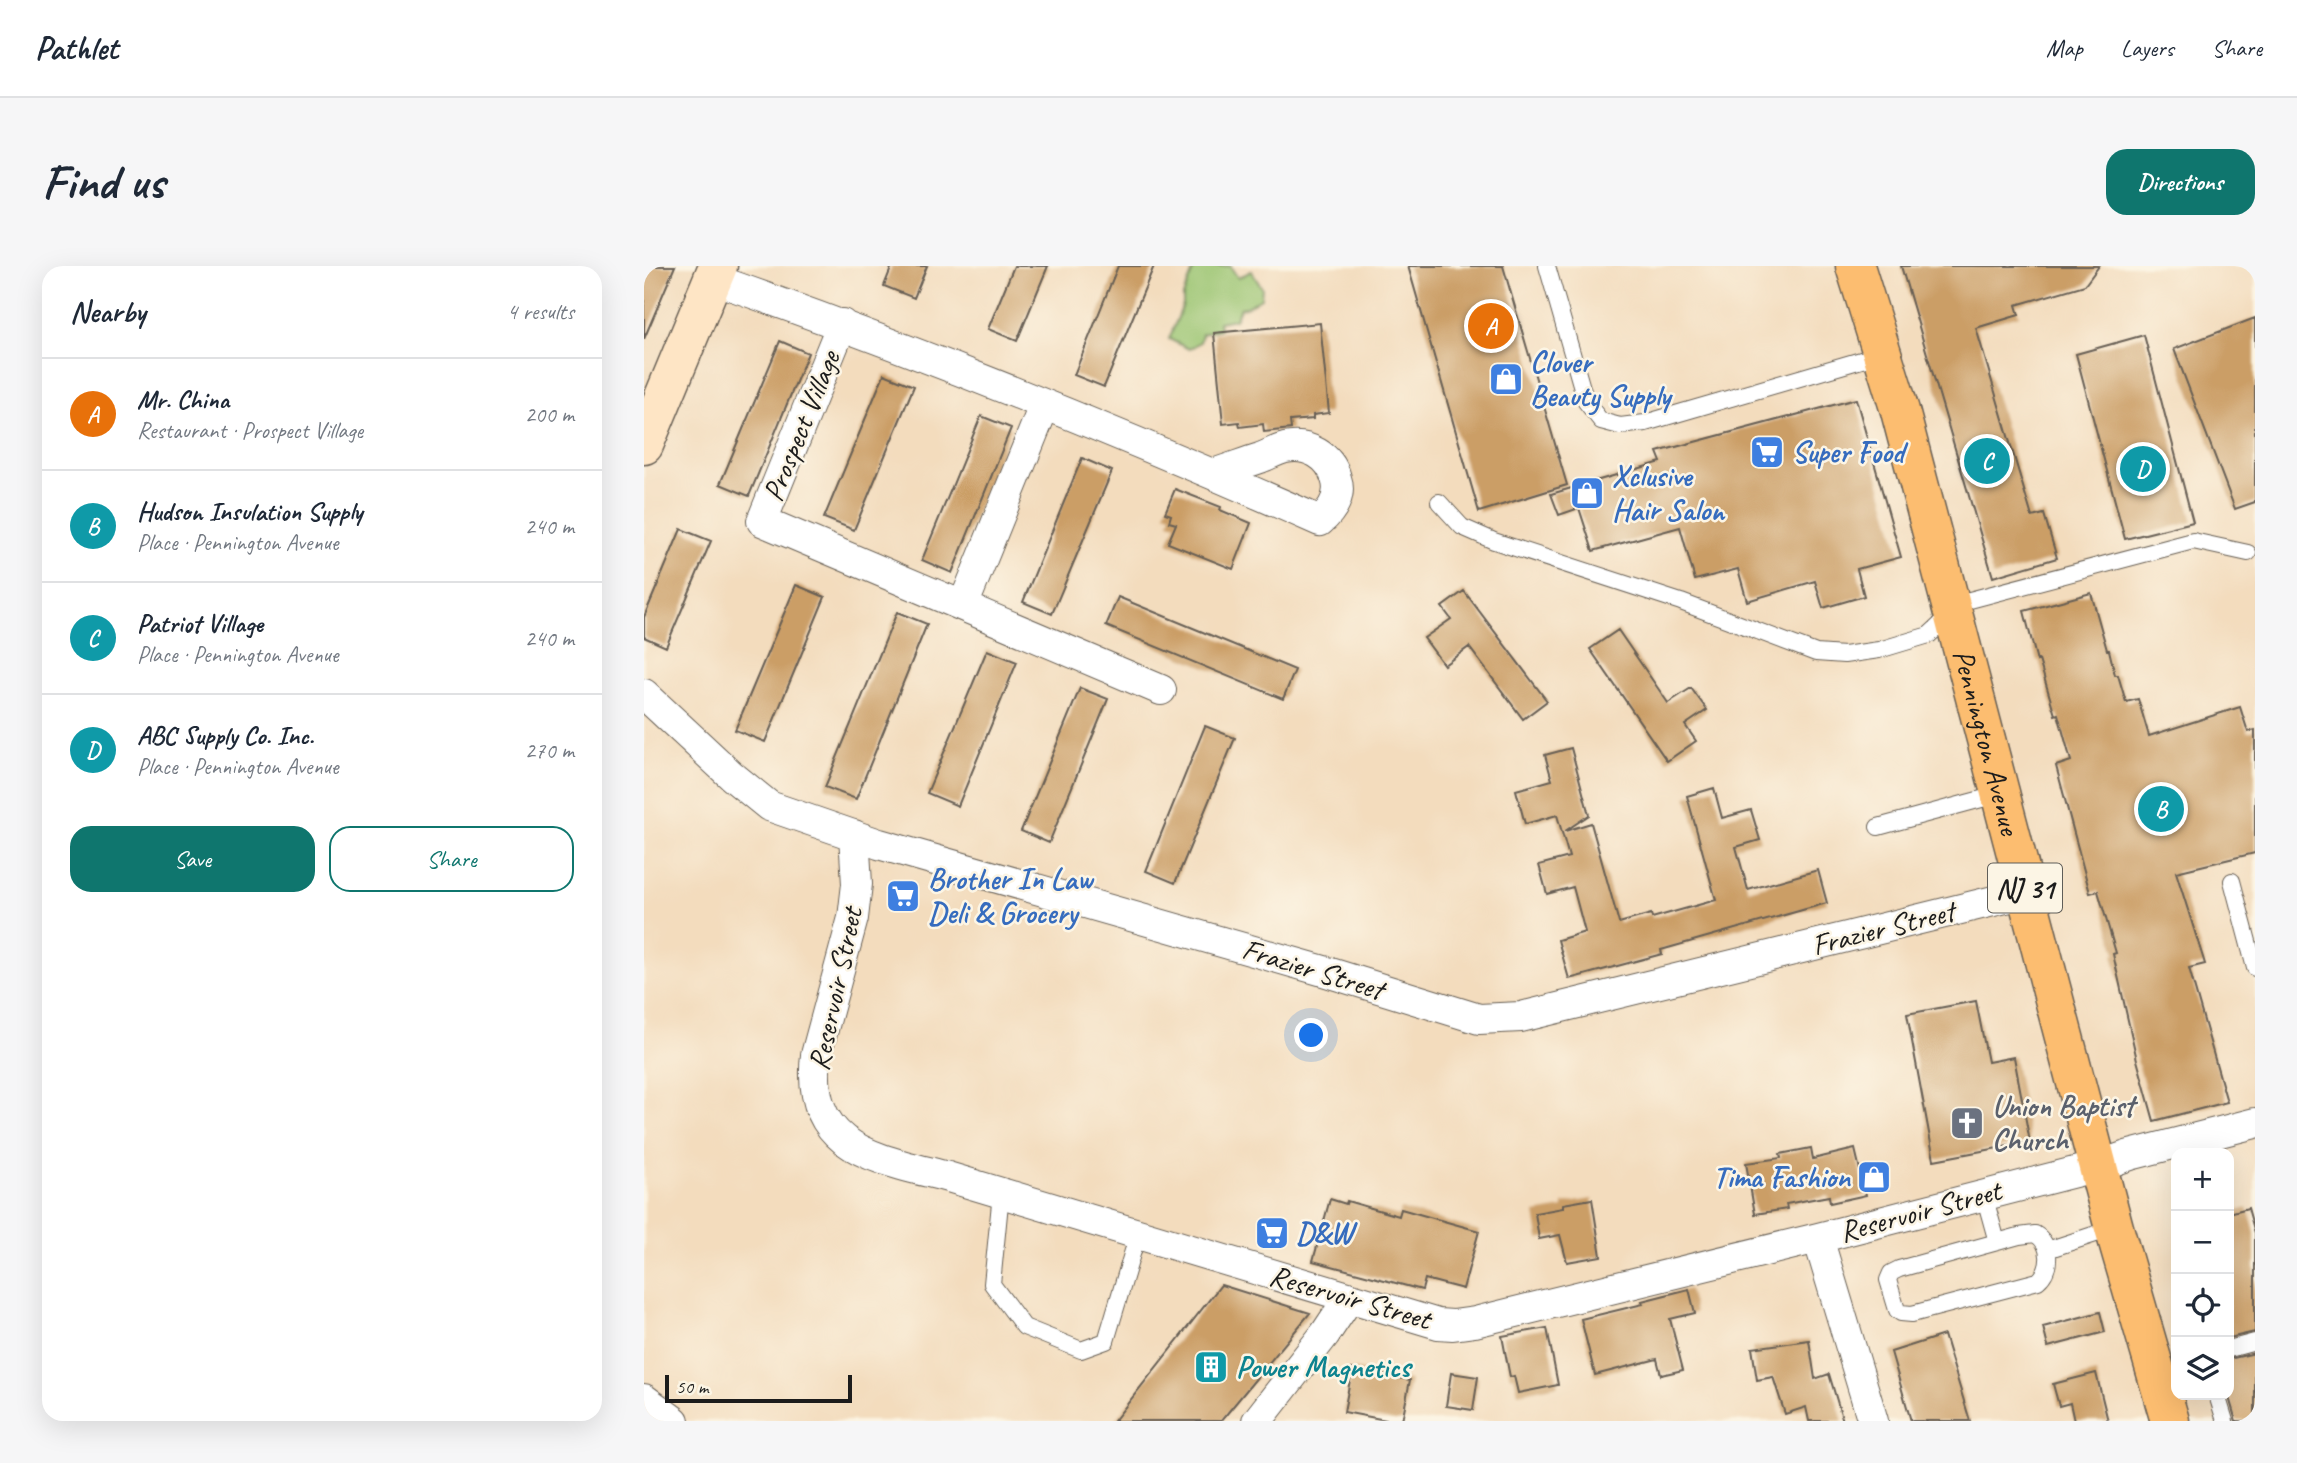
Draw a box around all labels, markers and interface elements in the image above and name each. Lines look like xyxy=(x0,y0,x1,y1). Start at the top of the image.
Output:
text: Pathlet xyxy=(35,27,118,69)
text: Map xyxy=(2046,33,2083,63)
text: Layers xyxy=(2121,33,2174,63)
text: Share xyxy=(2212,33,2262,63)
button: Directions xyxy=(2106,149,2255,215)
text: Find us xyxy=(42,151,164,213)
text: Nearby xyxy=(70,293,146,331)
text: 4 results xyxy=(507,297,574,326)
pin: A xyxy=(1468,300,1514,352)
street label: Prospect Village xyxy=(754,343,849,507)
place label: Clover Beauty Supply xyxy=(1530,343,1673,416)
shop icon: Clover Beauty Supply xyxy=(1487,360,1525,398)
text: Mr. China xyxy=(137,383,229,416)
text: A xyxy=(87,400,99,429)
text: 200 m xyxy=(525,400,574,429)
text: Restaurant · Prospect Village xyxy=(137,416,363,445)
supermarket icon: Super Food xyxy=(1748,433,1786,471)
place label: Super Food xyxy=(1792,433,1909,471)
pin: C xyxy=(1964,435,2010,487)
pin: D xyxy=(2120,443,2166,495)
place label: Xclusive Hair Salon xyxy=(1612,457,1726,529)
shop icon: Xclusive Hair Salon xyxy=(1568,474,1606,512)
text: Hudson Insulation Supply xyxy=(137,495,362,528)
text: B xyxy=(87,512,99,541)
text: 240 m xyxy=(525,512,574,541)
text: Place · Pennington Avenue xyxy=(137,528,339,557)
text: Patriot Village xyxy=(137,607,263,640)
text: C xyxy=(88,624,98,653)
text: 240 m xyxy=(525,624,574,653)
text: Place · Pennington Avenue xyxy=(137,640,339,669)
street label: Pennington Avenue xyxy=(1944,645,2030,841)
text: ABC Supply Co. Inc. xyxy=(137,719,314,752)
text: D xyxy=(86,736,100,765)
text: 270 m xyxy=(525,736,574,765)
text: Place · Pennington Avenue xyxy=(137,752,339,781)
pin: B xyxy=(2138,783,2184,835)
button: Save xyxy=(70,826,315,892)
button: Share xyxy=(329,826,574,892)
place label: Brother In Law Deli & Grocery xyxy=(928,860,1095,932)
road number: NJ 31 xyxy=(1988,864,2062,912)
supermarket icon: Brother In Law Deli & Grocery xyxy=(884,877,922,915)
street label: Frazier Street xyxy=(1808,891,1962,964)
street label: Reservoir Street xyxy=(799,901,871,1074)
street label: Frazier Street xyxy=(1238,930,1392,1010)
your location xyxy=(1294,1018,1328,1052)
place label: Union Baptist Church xyxy=(1992,1087,2139,1159)
church icon: Union Baptist Church xyxy=(1948,1104,1986,1142)
map controls xyxy=(2171,1148,2234,1400)
button: + xyxy=(2171,1148,2234,1211)
place label: Tima Fashion xyxy=(1713,1158,1851,1196)
shop icon: Tima Fashion xyxy=(1855,1158,1893,1196)
street label: Reservoir Street xyxy=(1835,1170,2008,1251)
button: − xyxy=(2171,1211,2234,1274)
supermarket icon: D&W xyxy=(1253,1214,1291,1252)
place label: D&W xyxy=(1296,1214,1359,1252)
street label: Reservoir Street xyxy=(1265,1256,1438,1339)
button: locate xyxy=(2171,1274,2234,1337)
button: layers xyxy=(2171,1337,2234,1400)
building icon: Power Magnetics xyxy=(1192,1348,1230,1386)
place label: Power Magnetics xyxy=(1236,1348,1414,1386)
scale bar xyxy=(665,1372,852,1404)
text: 50 m xyxy=(676,1375,708,1399)

